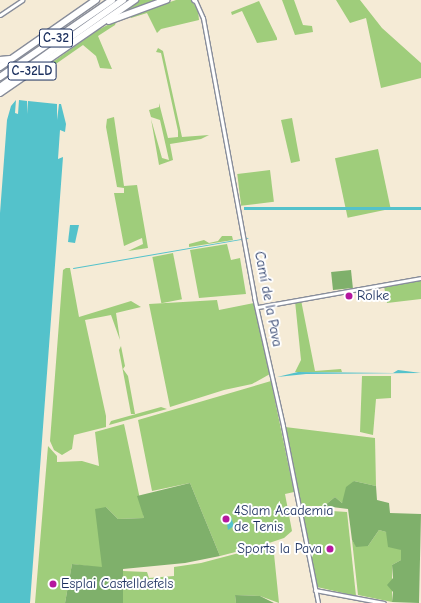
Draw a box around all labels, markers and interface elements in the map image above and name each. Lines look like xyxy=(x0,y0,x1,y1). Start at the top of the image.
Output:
road number: C-32 xyxy=(38,27,74,49)
road number: C-32LD xyxy=(7,60,57,82)
street label: Camí de la Pava xyxy=(251,250,285,348)
place label: Rolke xyxy=(357,288,389,304)
marker: Rolke xyxy=(344,291,354,301)
place label: 4Slam Academia de Tenis xyxy=(234,503,334,536)
marker: 4Slam Academia de Tenis xyxy=(221,514,231,524)
place label: Sports la Pava xyxy=(237,541,322,557)
marker: Sports la Pava xyxy=(325,544,335,554)
place label: Esplai Castelldefels xyxy=(61,576,173,592)
marker: Esplai Castelldefels xyxy=(48,579,58,589)

